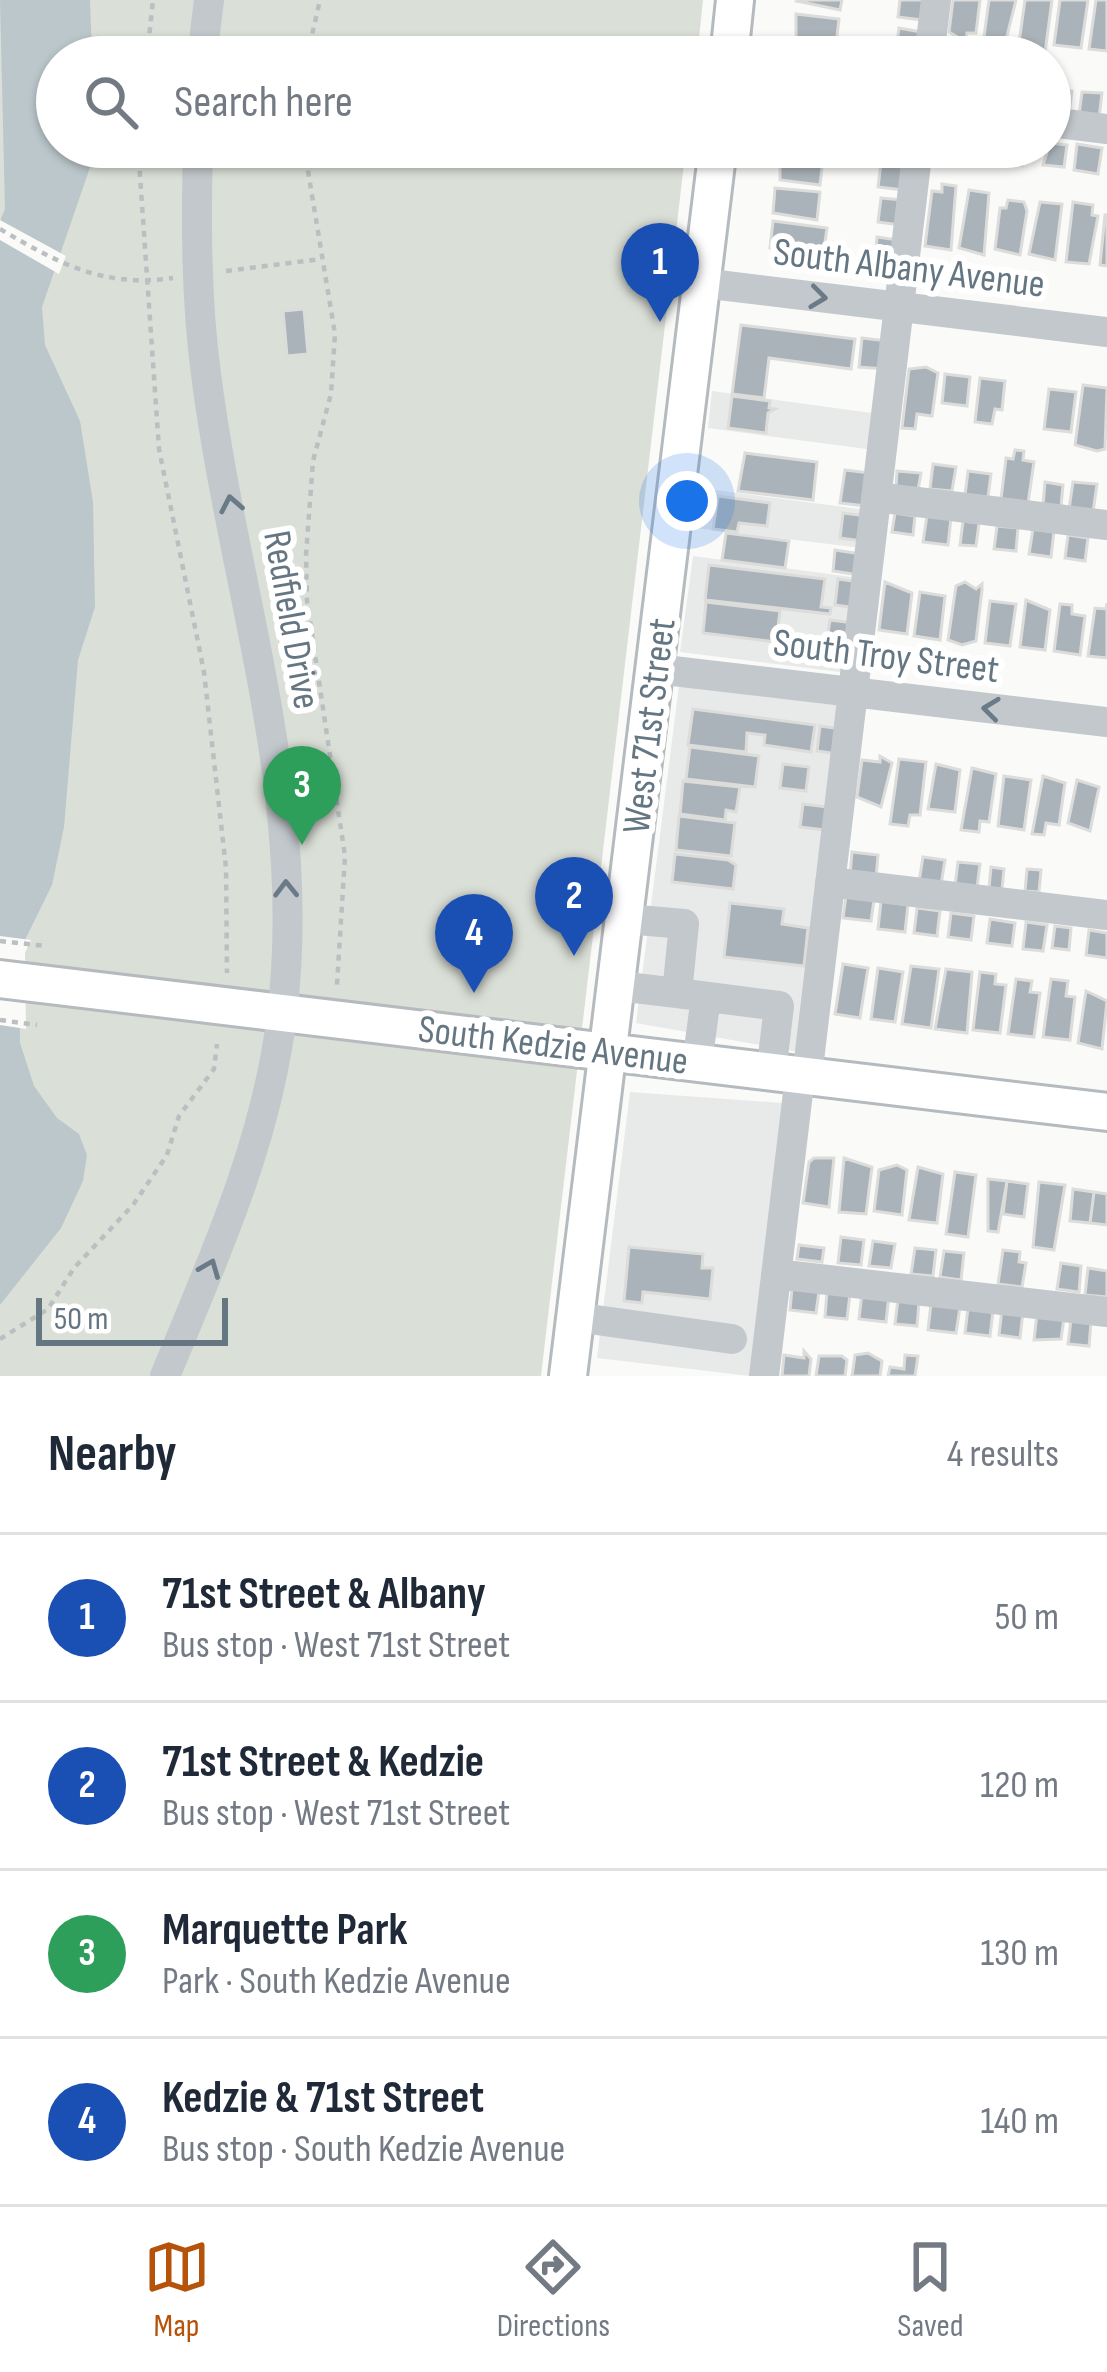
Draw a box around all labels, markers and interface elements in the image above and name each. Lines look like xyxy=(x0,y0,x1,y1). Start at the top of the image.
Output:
search box xyxy=(36,36,1071,168)
icon: search xyxy=(78,69,144,135)
text: Search here xyxy=(174,75,353,130)
pin: 1 xyxy=(621,223,699,322)
street label: South Albany Avenue xyxy=(771,229,1047,309)
one-way arrow xyxy=(808,284,828,310)
your location xyxy=(657,471,717,531)
one-way arrow xyxy=(219,494,245,514)
street label: Redfield Drive xyxy=(252,527,330,713)
street label: West 71st Street xyxy=(613,616,687,836)
street label: South Troy Street xyxy=(771,620,1001,694)
one-way arrow xyxy=(981,696,1001,722)
pin: 3 xyxy=(263,746,341,845)
pin: 2 xyxy=(535,857,613,956)
one-way arrow xyxy=(274,879,300,898)
pin: 4 xyxy=(435,894,513,993)
street label: South Kedzie Avenue xyxy=(415,1006,691,1086)
one-way arrow xyxy=(196,1258,220,1279)
scale bar xyxy=(36,1292,228,1345)
text: 50 m xyxy=(54,1299,108,1339)
text: Nearby xyxy=(48,1424,177,1485)
text: 4 results xyxy=(947,1431,1059,1478)
text: 71st Street & Albany xyxy=(162,1567,486,1622)
text: 1 xyxy=(79,1594,95,1641)
text: 50 m xyxy=(995,1594,1059,1641)
text: Bus stop · West 71st Street xyxy=(162,1622,510,1669)
text: 71st Street & Kedzie xyxy=(162,1735,484,1790)
text: 2 xyxy=(78,1762,96,1809)
text: 120 m xyxy=(980,1762,1059,1809)
text: Bus stop · West 71st Street xyxy=(162,1790,510,1837)
text: Marquette Park xyxy=(162,1903,408,1958)
text: 3 xyxy=(78,1930,96,1977)
text: 130 m xyxy=(980,1930,1059,1977)
text: Park · South Kedzie Avenue xyxy=(162,1958,511,2005)
text: Kedzie & 71st Street xyxy=(162,2071,484,2126)
text: 4 xyxy=(78,2098,96,2145)
text: 140 m xyxy=(980,2098,1059,2145)
text: Bus stop · South Kedzie Avenue xyxy=(162,2126,565,2173)
tab: Map xyxy=(144,2234,210,2346)
tab: Directions xyxy=(497,2234,610,2346)
tab: Saved xyxy=(897,2234,963,2346)

